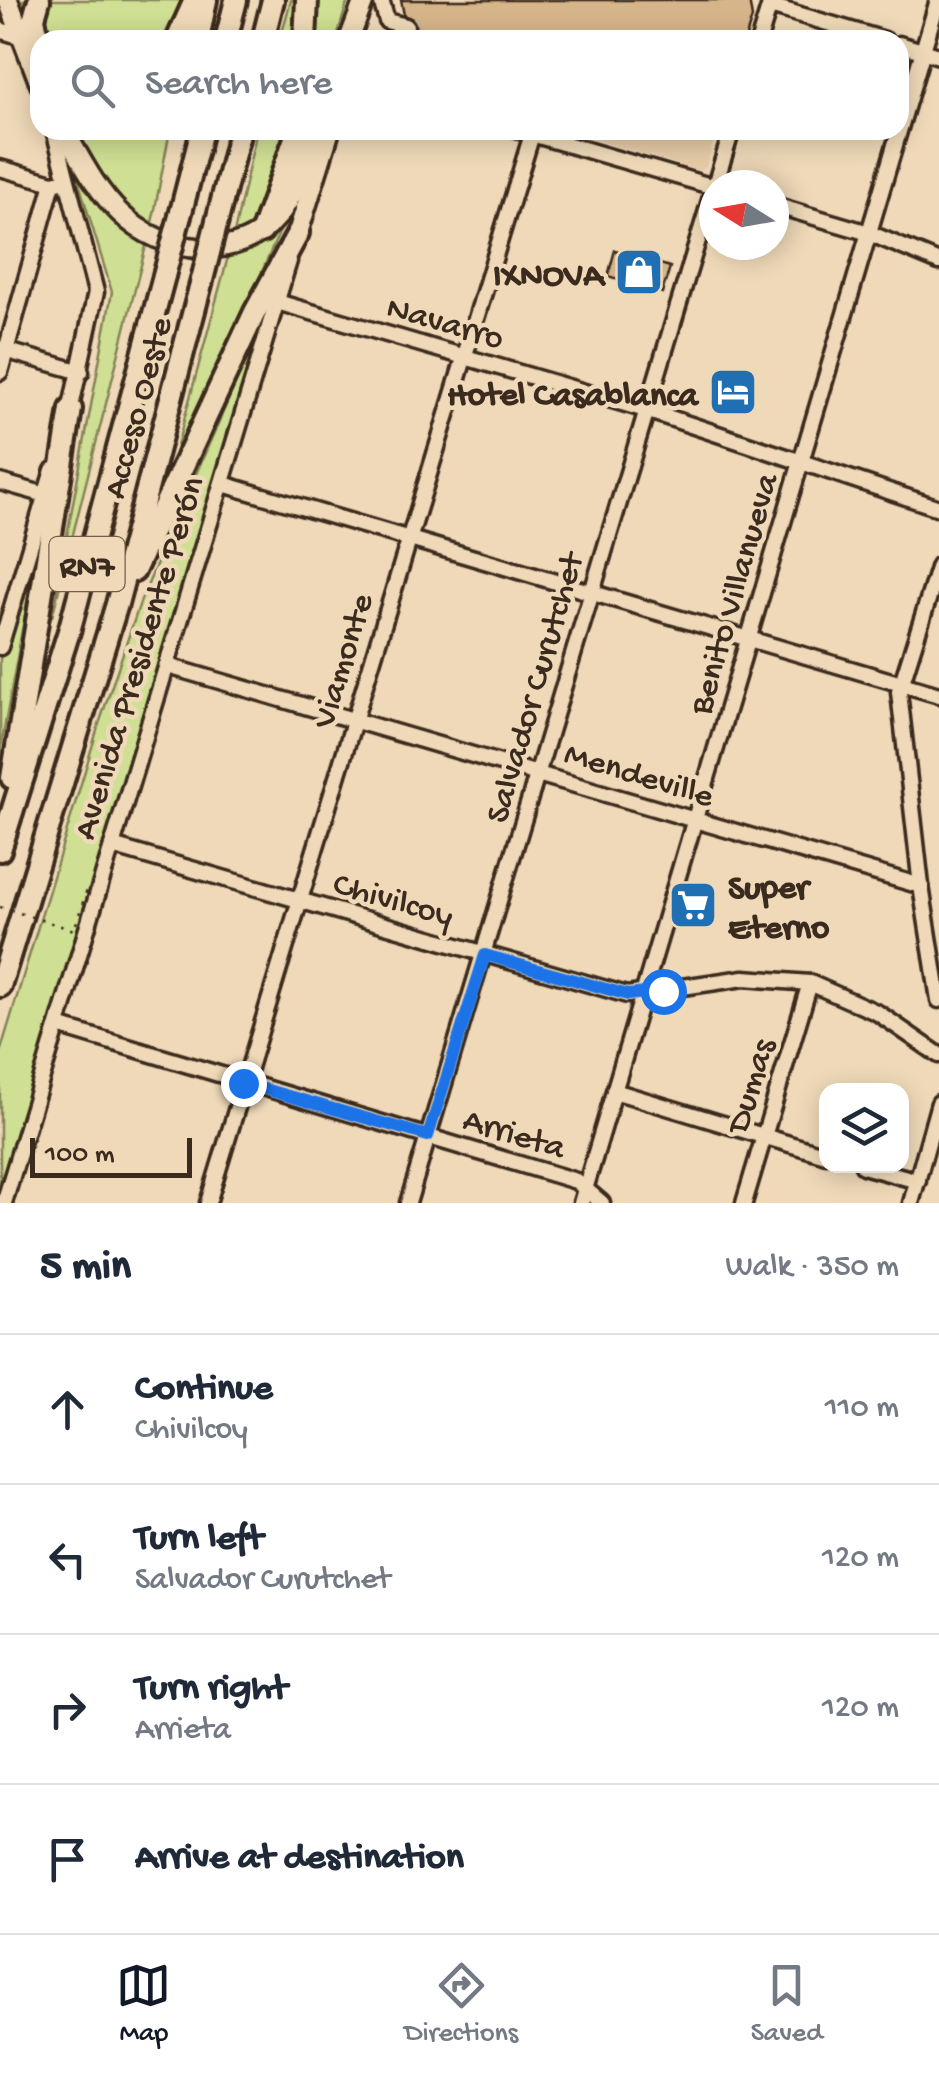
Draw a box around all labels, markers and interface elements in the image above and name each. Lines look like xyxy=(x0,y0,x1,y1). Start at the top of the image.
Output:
search box xyxy=(30,30,909,140)
icon: search xyxy=(65,58,120,113)
text: Search here xyxy=(145,63,332,107)
north arrow xyxy=(699,170,789,260)
shop icon: IXNOVA xyxy=(613,246,665,298)
place label: IXNOVA xyxy=(493,257,606,298)
street label: Navarro xyxy=(381,289,508,362)
street label: Acceso Oeste xyxy=(96,312,184,504)
hotel icon: Hotel Casablanca xyxy=(707,366,759,418)
place label: Hotel Casablanca xyxy=(447,377,700,418)
street label: Benito Villanueva xyxy=(682,468,791,721)
street label: Avenida Presidente Perón xyxy=(67,472,216,845)
road number: RN7 xyxy=(49,537,124,591)
street label: Salvador Curutchet xyxy=(479,546,596,828)
street label: Viamonte xyxy=(305,589,385,735)
street label: Mendeville xyxy=(559,735,719,820)
street label: Chivilcoy xyxy=(328,866,457,939)
place label: Super Eterno xyxy=(728,870,829,951)
supermarket icon: Super Eterno xyxy=(667,879,719,931)
route start xyxy=(641,969,687,1015)
street label: Dumas xyxy=(719,1033,787,1141)
route end xyxy=(221,1061,267,1107)
map controls xyxy=(819,1083,909,1173)
button: layers xyxy=(819,1083,909,1173)
street label: Arrieta xyxy=(457,1101,571,1172)
scale bar xyxy=(30,1133,192,1178)
text: 100 m xyxy=(45,1139,115,1172)
text: 5 min xyxy=(40,1244,131,1293)
text: Walk · 350 m xyxy=(726,1249,899,1287)
text: Continue xyxy=(135,1368,273,1412)
icon: ahead xyxy=(40,1382,95,1437)
text: 110 m xyxy=(825,1390,899,1428)
text: Chivilcoy xyxy=(135,1412,248,1450)
text: Turn left xyxy=(135,1518,263,1562)
icon: left xyxy=(40,1532,95,1587)
text: 120 m xyxy=(822,1540,899,1578)
text: Salvador Curutchet xyxy=(135,1562,390,1600)
text: Turn right xyxy=(135,1668,287,1712)
icon: right xyxy=(40,1682,95,1737)
text: 120 m xyxy=(822,1690,899,1728)
text: Arrieta xyxy=(135,1712,231,1750)
icon: arrive xyxy=(40,1832,95,1887)
text: Arrive at destination xyxy=(135,1837,464,1881)
tab: Map xyxy=(116,1958,171,2051)
tab: Directions xyxy=(404,1958,518,2051)
tab: Saved xyxy=(751,1958,823,2051)

